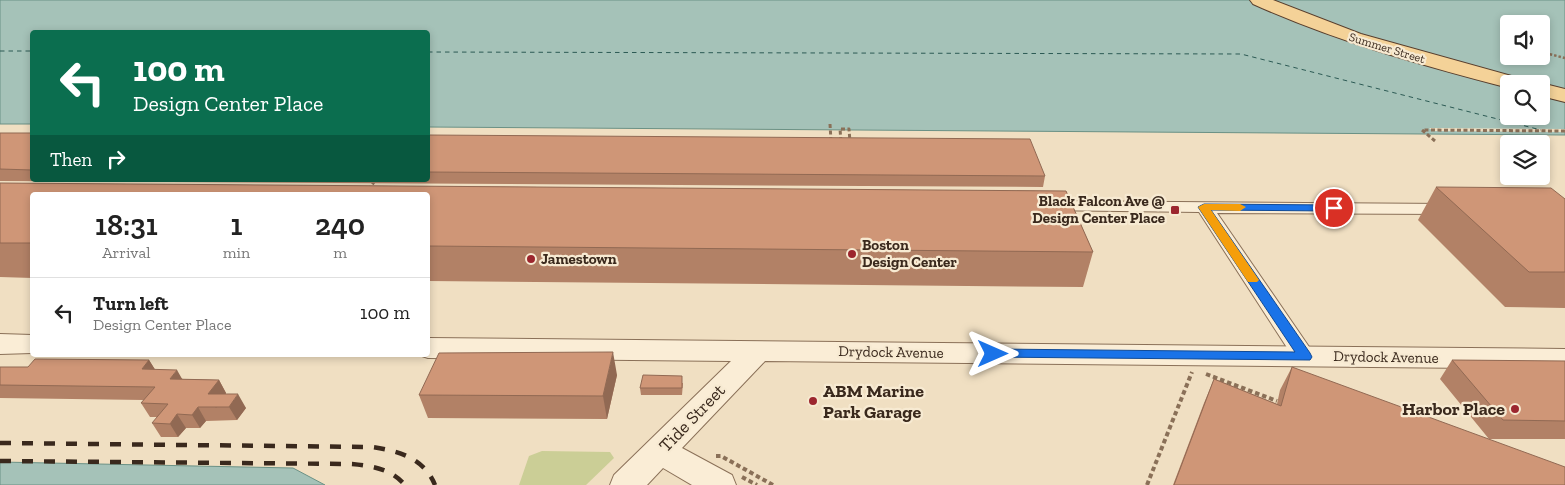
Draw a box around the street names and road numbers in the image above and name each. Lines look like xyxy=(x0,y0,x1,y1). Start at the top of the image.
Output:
street label: Summer Street xyxy=(1347,30,1427,66)
street label: Drydock Avenue xyxy=(838,342,944,362)
street label: Drydock Avenue xyxy=(1333,347,1439,367)
street label: Tide Street xyxy=(654,379,730,457)

